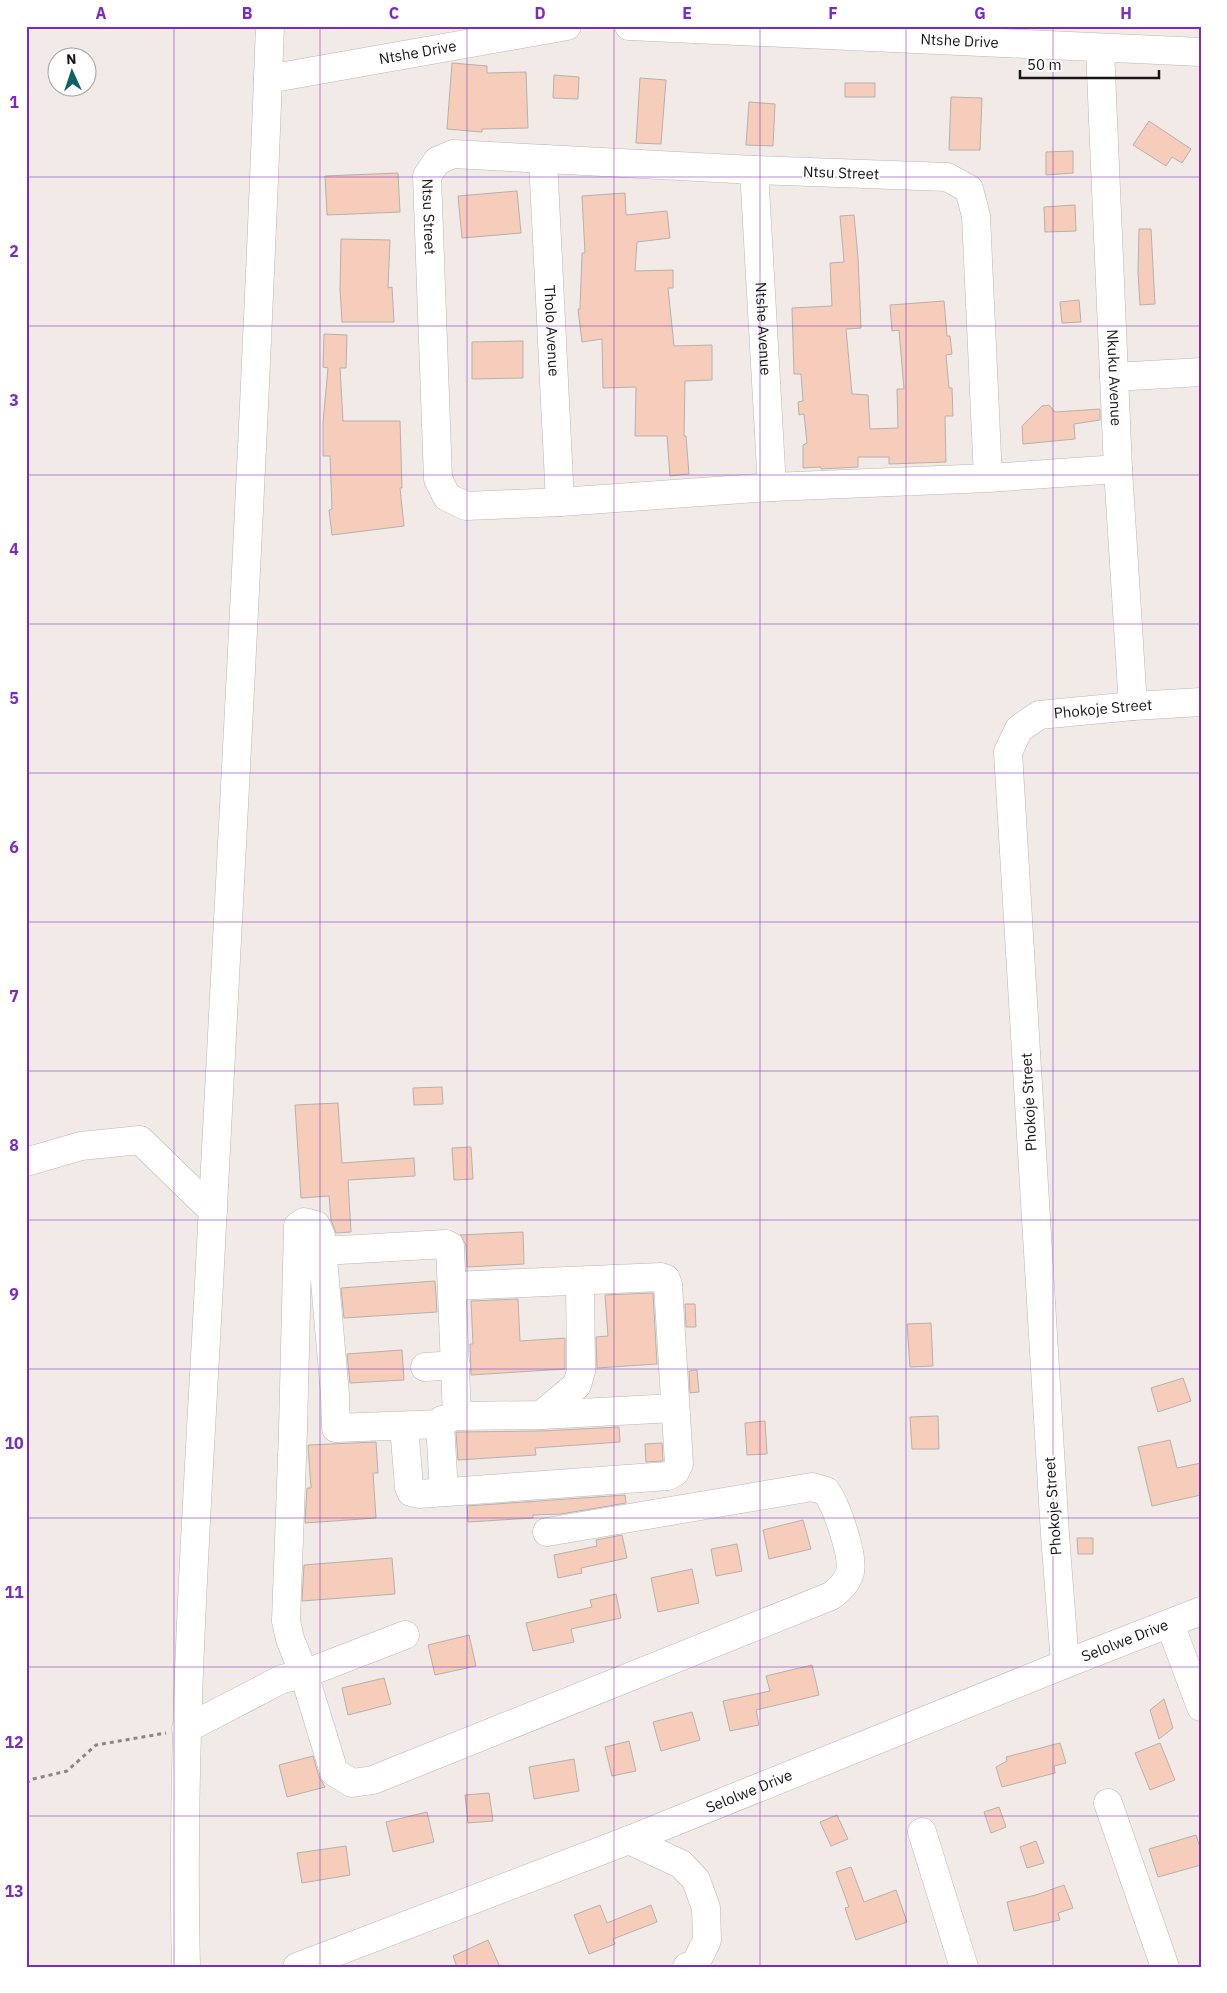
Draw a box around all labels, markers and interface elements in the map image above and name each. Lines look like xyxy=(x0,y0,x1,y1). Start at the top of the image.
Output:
text: A xyxy=(96,3,107,23)
text: B xyxy=(242,3,253,23)
text: C xyxy=(389,3,399,23)
text: D xyxy=(534,3,546,23)
text: E xyxy=(682,3,692,23)
text: F xyxy=(828,3,838,23)
text: G xyxy=(974,3,986,23)
text: H xyxy=(1120,3,1132,23)
street label: Ntshe Drive xyxy=(920,29,999,52)
street label: Ntshe Drive xyxy=(377,36,458,68)
north arrow xyxy=(48,48,98,98)
scale bar xyxy=(1020,48,1158,80)
text: N xyxy=(66,50,77,68)
text: 50 m xyxy=(1027,55,1062,74)
text: 1 xyxy=(9,92,19,112)
street label: Ntsu Street xyxy=(803,162,880,183)
street label: Ntsu Street xyxy=(418,178,440,255)
text: 2 xyxy=(9,241,19,261)
street label: Ntshe Avenue xyxy=(751,281,776,376)
street label: Tholo Avenue xyxy=(540,284,564,377)
street label: Nkuku Avenue xyxy=(1103,329,1126,426)
text: 3 xyxy=(9,390,19,410)
text: 4 xyxy=(9,539,19,559)
text: 5 xyxy=(9,688,19,708)
street label: Phokoje Street xyxy=(1053,695,1153,723)
text: 6 xyxy=(9,837,19,857)
text: 7 xyxy=(9,986,19,1006)
street label: Phokoje Street xyxy=(1016,1052,1041,1152)
text: 8 xyxy=(9,1135,19,1155)
text: 9 xyxy=(9,1284,19,1304)
text: 10 xyxy=(4,1433,24,1453)
street label: Phokoje Street xyxy=(1040,1456,1065,1556)
text: 11 xyxy=(4,1582,24,1602)
street label: Selolwe Drive xyxy=(1079,1615,1171,1666)
text: 12 xyxy=(4,1732,24,1752)
street label: Selolwe Drive xyxy=(703,1765,795,1817)
text: 13 xyxy=(4,1881,24,1901)

